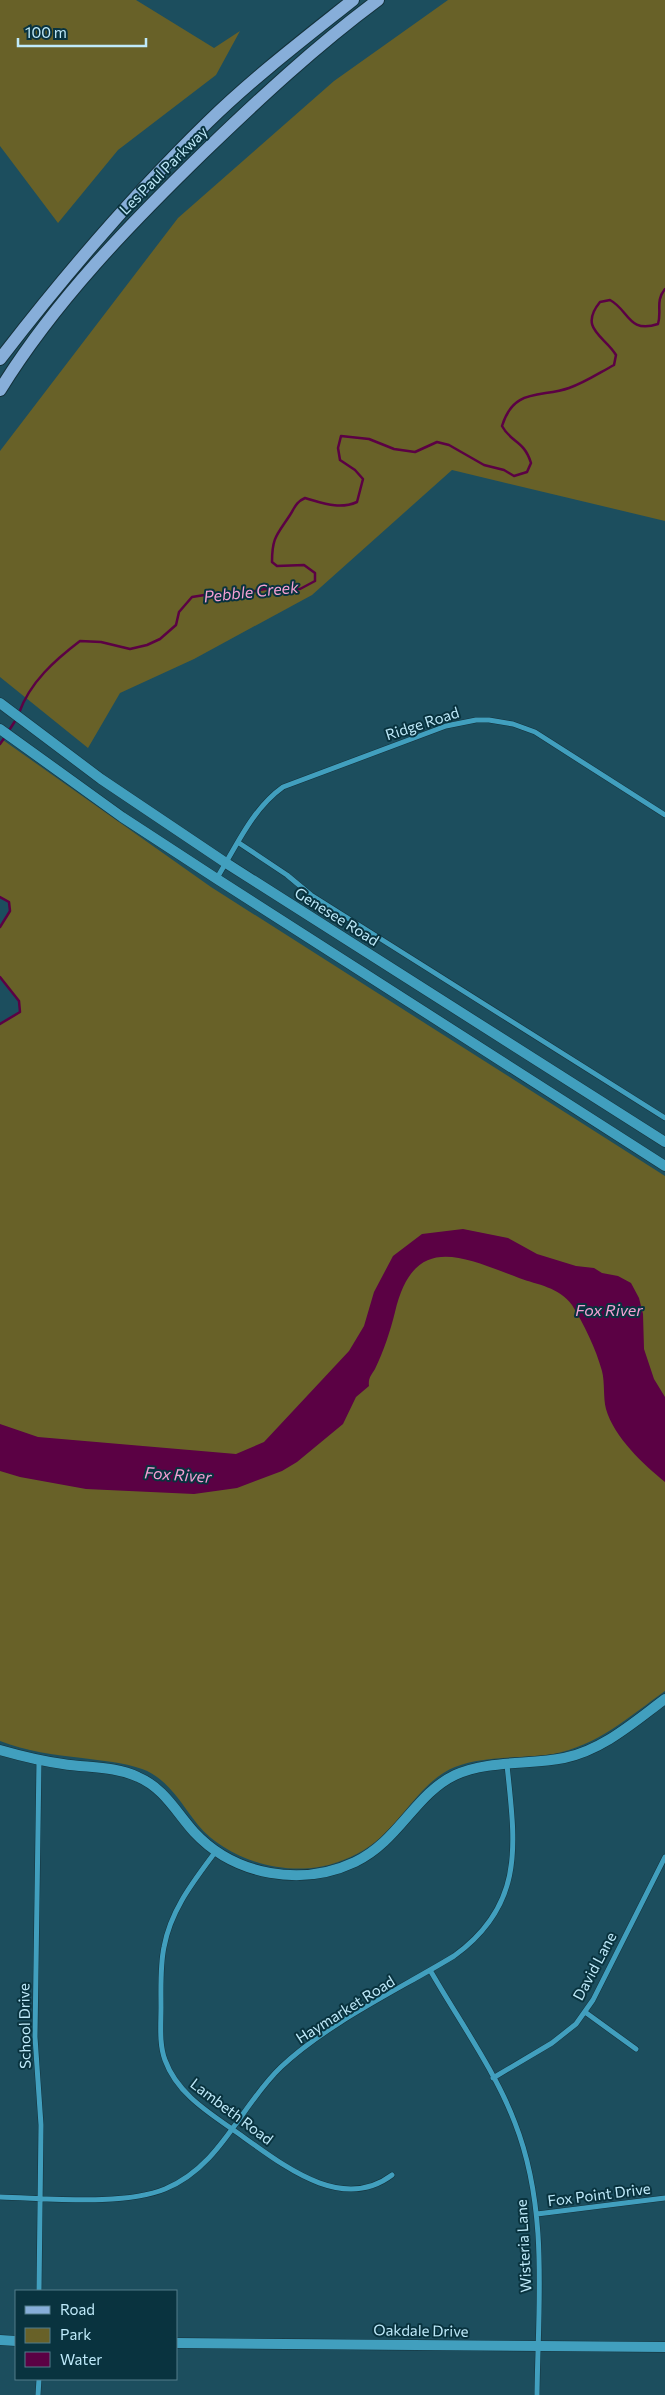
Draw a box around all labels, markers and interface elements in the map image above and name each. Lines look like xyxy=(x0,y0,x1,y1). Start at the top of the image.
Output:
scale bar xyxy=(18,15,145,47)
text: 100 m xyxy=(25,23,67,41)
street label: Les Paul Parkway xyxy=(115,122,211,218)
water label: Pebble Creek xyxy=(203,577,300,605)
street label: Ridge Road xyxy=(383,703,461,743)
street label: Genesee Road xyxy=(292,883,382,949)
water label: Fox River xyxy=(575,1300,643,1319)
water label: Fox River xyxy=(144,1462,213,1486)
street label: David Lane xyxy=(569,1929,620,2003)
street label: Haymarket Road xyxy=(292,1971,398,2047)
street label: School Drive xyxy=(14,1983,34,2069)
street label: Lambeth Road xyxy=(187,2074,277,2148)
street label: Fox Point Drive xyxy=(547,2179,652,2209)
street label: Wisteria Lane xyxy=(512,2199,534,2293)
legend xyxy=(15,2290,178,2380)
text: Road xyxy=(60,2300,95,2318)
street label: Oakdale Drive xyxy=(373,2320,469,2340)
text: Park xyxy=(60,2325,91,2343)
text: Water xyxy=(60,2350,102,2368)

